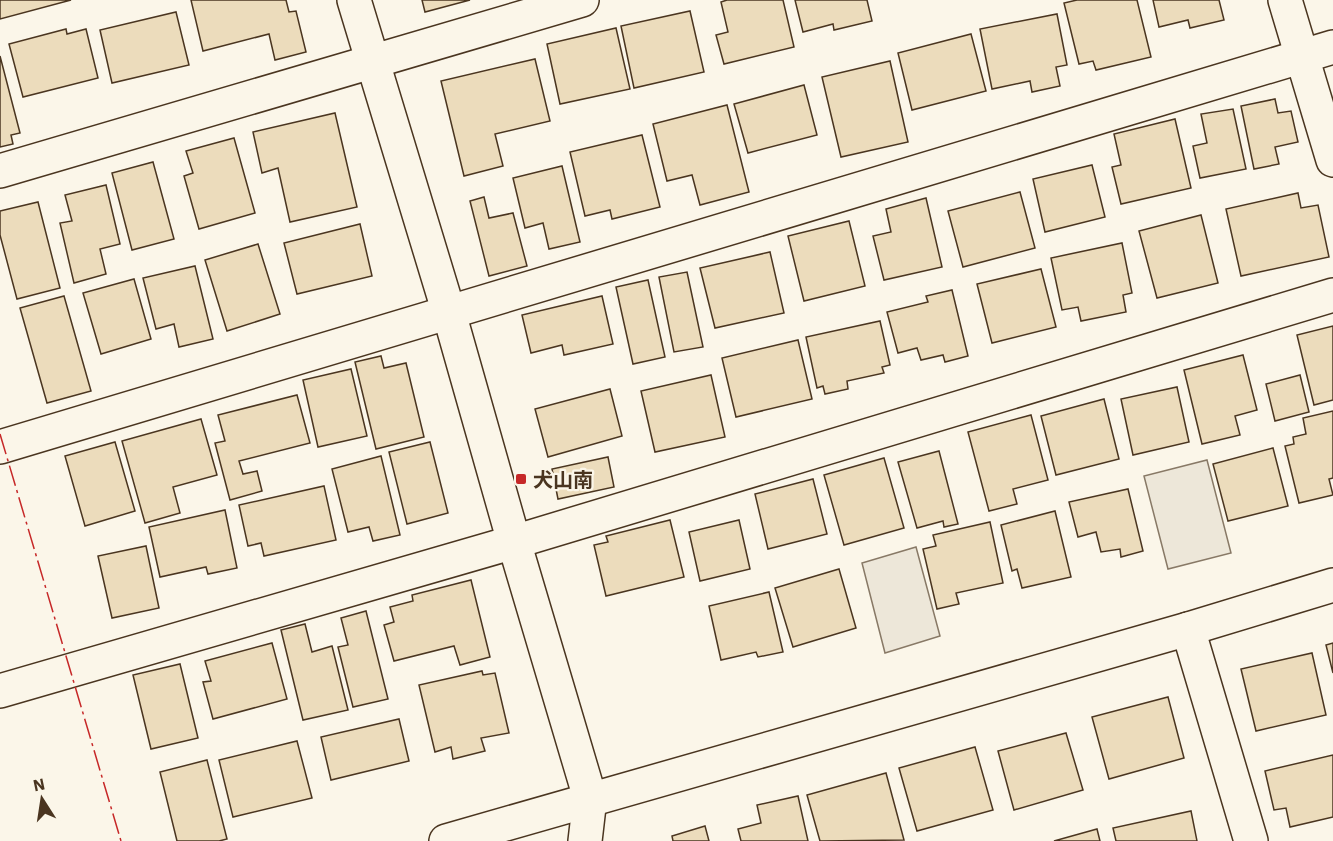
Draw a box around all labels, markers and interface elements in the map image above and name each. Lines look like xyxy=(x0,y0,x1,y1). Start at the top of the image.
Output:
place label: 犬山南 xyxy=(533,466,593,493)
marker: 犬山南 xyxy=(514,472,528,486)
north arrow xyxy=(12,769,72,829)
text: N xyxy=(31,773,47,795)

